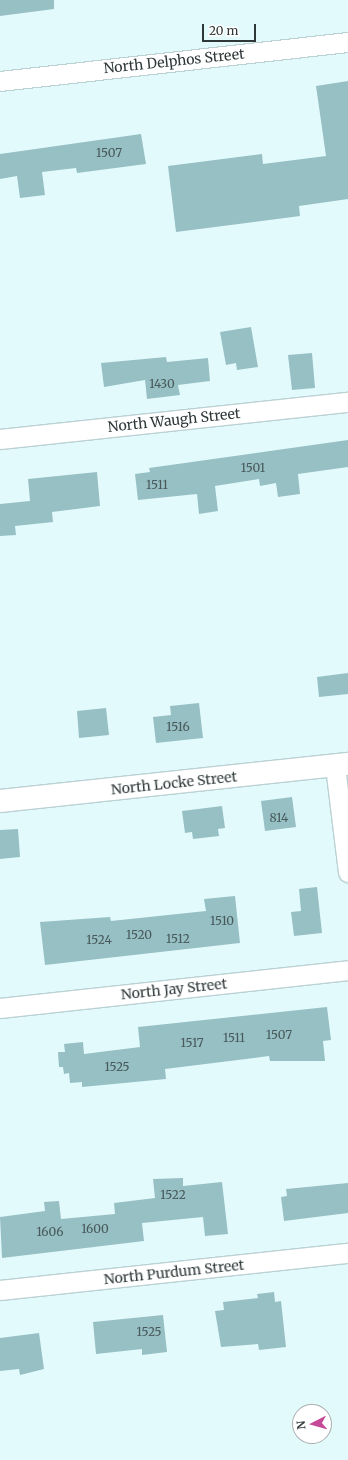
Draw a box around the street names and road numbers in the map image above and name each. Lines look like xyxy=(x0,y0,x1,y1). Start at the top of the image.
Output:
street label: North Delphos Street xyxy=(103,45,245,77)
street label: North Waugh Street xyxy=(107,405,241,435)
street label: North Locke Street xyxy=(110,768,238,798)
street label: North Jay Street xyxy=(120,975,228,1003)
street label: North Purdum Street xyxy=(103,1256,245,1288)

